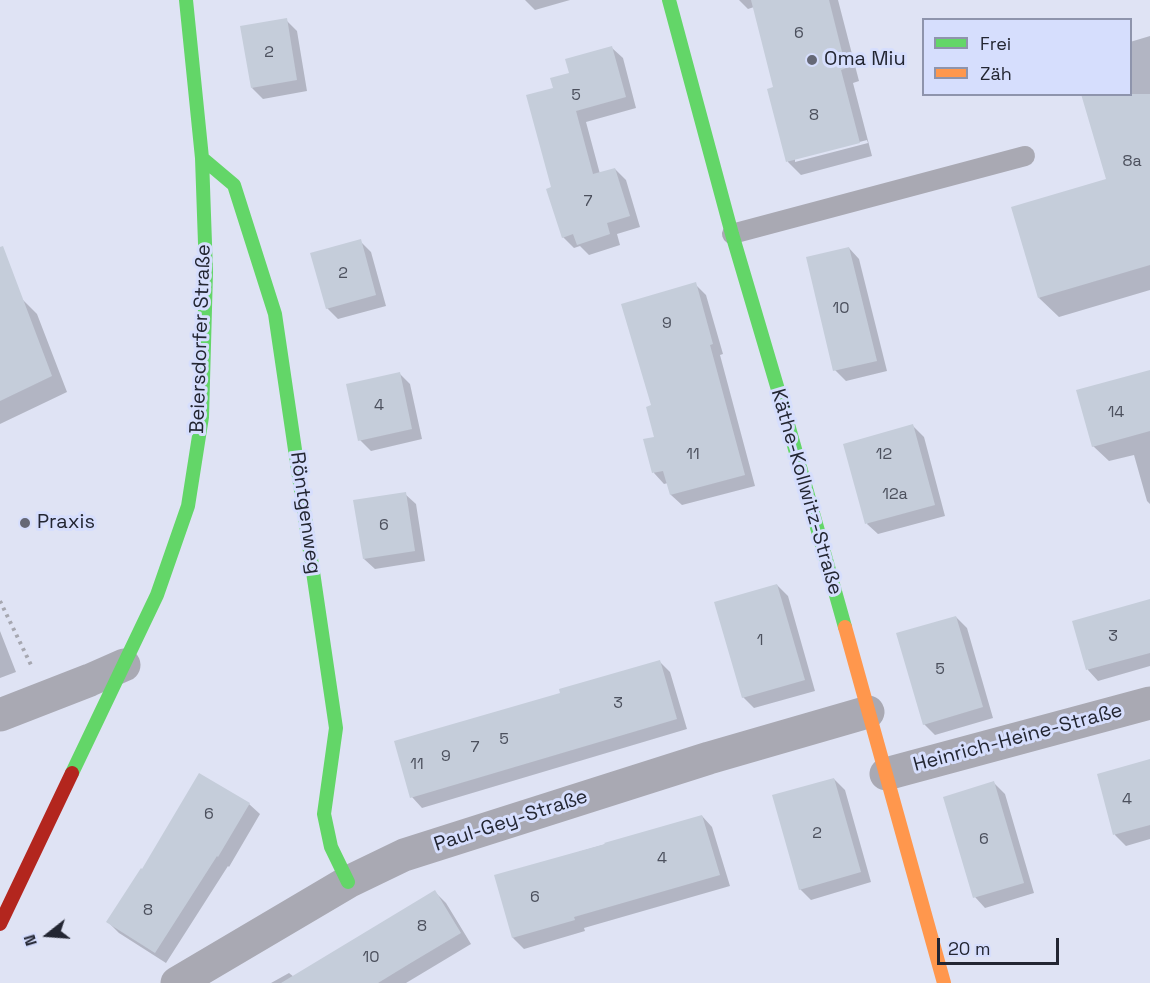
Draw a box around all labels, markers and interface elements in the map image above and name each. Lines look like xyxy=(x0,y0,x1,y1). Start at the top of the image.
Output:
legend xyxy=(922,18,1132,96)
house number: 6 xyxy=(794,24,804,44)
text: Frei xyxy=(980,32,1011,55)
house number: 2 xyxy=(264,43,274,63)
place label: Oma Miu xyxy=(824,48,906,72)
marker: Oma Miu xyxy=(805,53,819,67)
text: Zäh xyxy=(980,62,1012,85)
house number: 5 xyxy=(571,86,581,106)
house number: 8 xyxy=(809,106,819,126)
house number: 8a xyxy=(1122,152,1142,172)
house number: 7 xyxy=(583,192,593,212)
street label: Beiersdorfer Straße xyxy=(186,244,216,434)
house number: 2 xyxy=(338,264,348,284)
house number: 10 xyxy=(833,299,849,319)
house number: 9 xyxy=(662,314,672,334)
street label: Käthe-Kollwitz-Straße xyxy=(765,386,847,598)
house number: 4 xyxy=(374,396,384,416)
house number: 14 xyxy=(1108,403,1124,423)
house number: 11 xyxy=(686,445,700,465)
house number: 12 xyxy=(876,445,892,465)
street label: Röntgenweg xyxy=(285,450,325,576)
house number: 12a xyxy=(882,485,908,505)
place label: Praxis xyxy=(37,511,95,535)
marker: Praxis xyxy=(18,516,32,530)
house number: 6 xyxy=(379,516,389,536)
house number: 3 xyxy=(1108,627,1118,647)
house number: 1 xyxy=(757,631,763,651)
house number: 5 xyxy=(935,660,945,680)
house number: 3 xyxy=(613,694,623,714)
street label: Heinrich-Heine-Straße xyxy=(911,699,1125,777)
house number: 5 xyxy=(499,730,509,750)
house number: 7 xyxy=(470,738,480,758)
house number: 9 xyxy=(441,747,451,767)
house number: 11 xyxy=(410,755,424,775)
street label: Paul-Gey-Straße xyxy=(431,785,591,857)
house number: 4 xyxy=(1122,790,1132,810)
house number: 6 xyxy=(204,805,214,825)
house number: 2 xyxy=(812,824,822,844)
house number: 6 xyxy=(979,830,989,850)
house number: 4 xyxy=(657,849,667,869)
house number: 6 xyxy=(530,888,540,908)
house number: 8 xyxy=(143,901,153,921)
north arrow xyxy=(18,905,78,965)
house number: 8 xyxy=(417,917,427,937)
scale bar xyxy=(940,926,1062,964)
text: N xyxy=(19,932,42,949)
text: 20 m xyxy=(948,937,991,960)
house number: 10 xyxy=(363,948,379,968)

